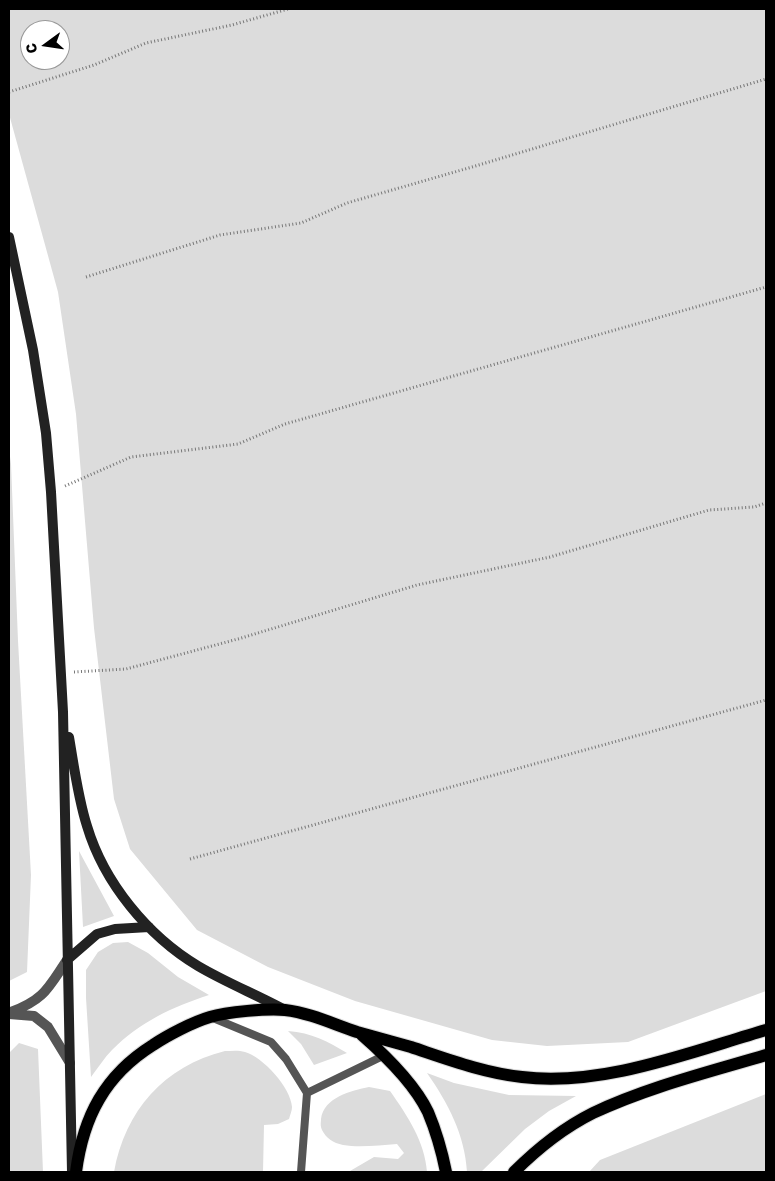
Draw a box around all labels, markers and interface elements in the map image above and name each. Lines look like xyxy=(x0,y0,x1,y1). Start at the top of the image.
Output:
north arrow xyxy=(20,20,70,70)
text: С xyxy=(21,42,40,55)

